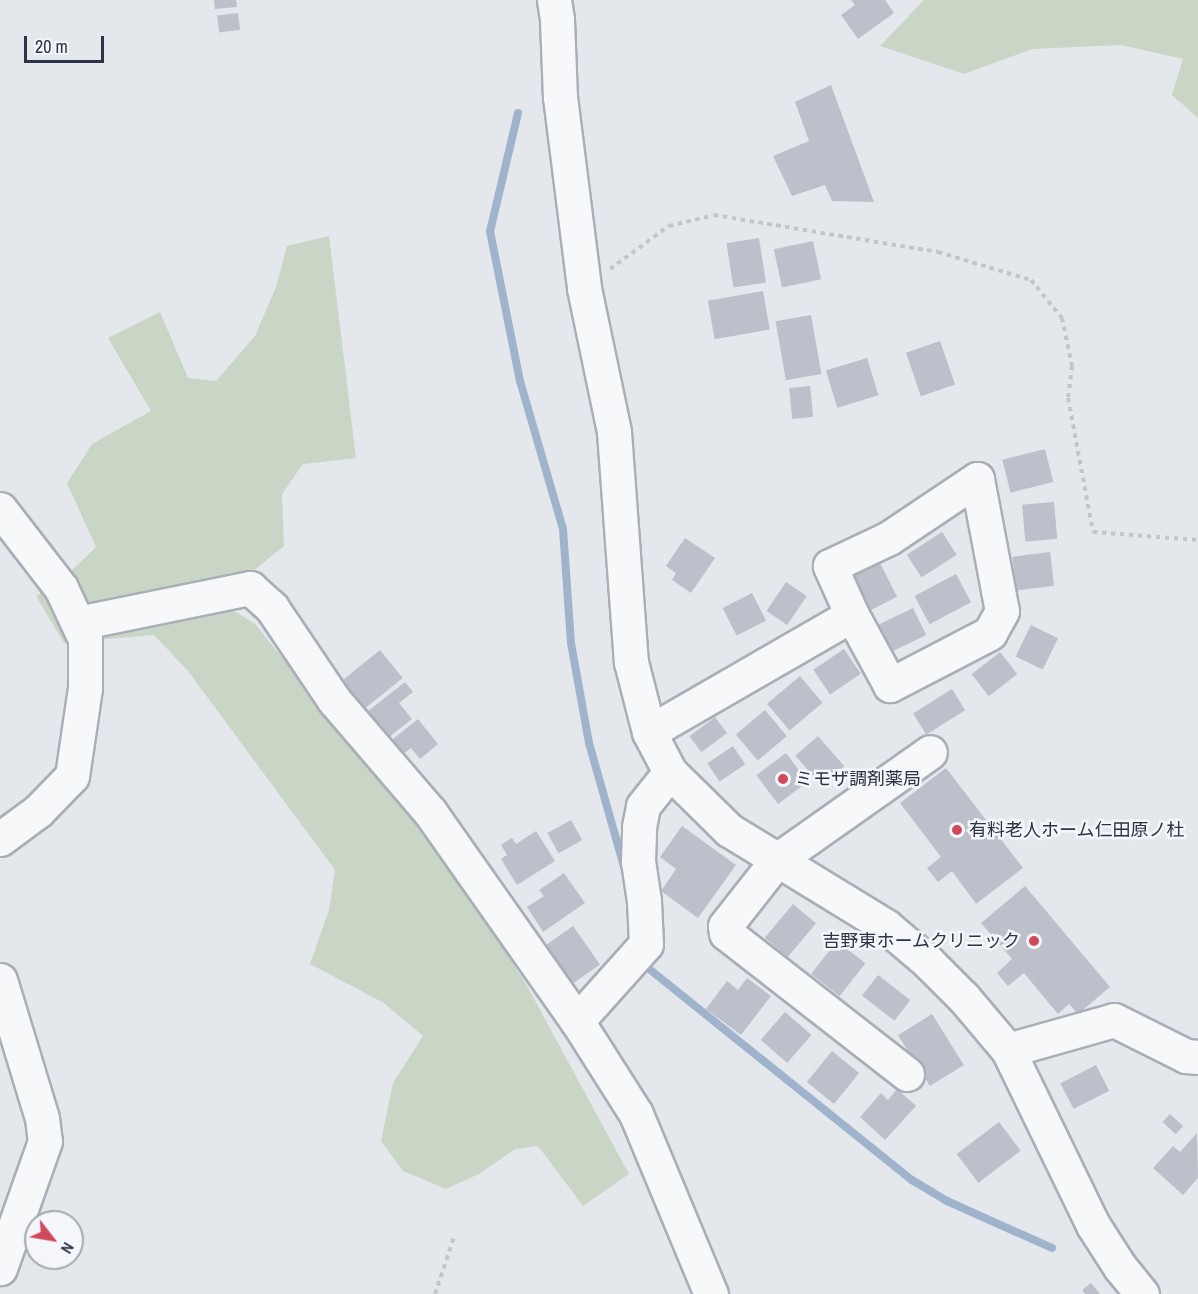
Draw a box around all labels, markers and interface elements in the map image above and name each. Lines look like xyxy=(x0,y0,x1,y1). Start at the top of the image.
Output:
scale bar xyxy=(27,24,106,62)
text: 20 m xyxy=(35,34,68,59)
place label: ミモザ調剤薬局 xyxy=(795,768,921,790)
marker: ミモザ調剤薬局 xyxy=(776,772,790,786)
place label: 有料老人ホーム仁田原ノ杜 xyxy=(969,819,1185,841)
marker: 有料老人ホーム仁田原ノ杜 xyxy=(950,823,964,837)
place label: 吉野東ホームクリニック xyxy=(822,930,1020,952)
marker: 吉野東ホームクリニック xyxy=(1025,932,1043,950)
north arrow xyxy=(24,1210,84,1270)
text: N xyxy=(56,1239,80,1258)

